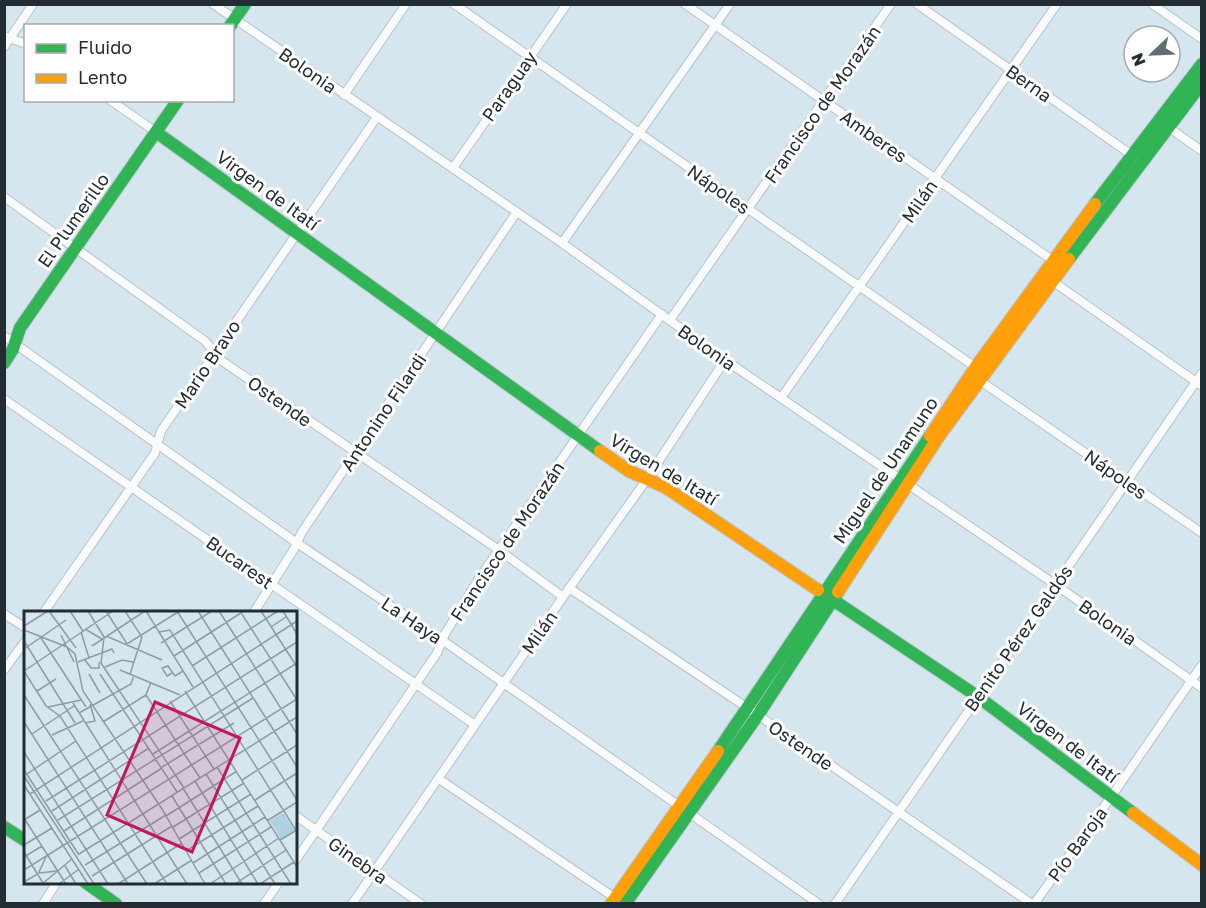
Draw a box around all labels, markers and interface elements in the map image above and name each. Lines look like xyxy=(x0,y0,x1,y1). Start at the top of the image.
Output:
street label: Francisco de Morazán xyxy=(759,21,885,187)
legend xyxy=(24,24,234,102)
north arrow xyxy=(1122,24,1182,84)
text: Fluido xyxy=(78,36,132,58)
street label: Bolonia xyxy=(275,42,341,98)
street label: Paraguay xyxy=(477,47,541,125)
text: N xyxy=(1127,50,1150,69)
street label: Berna xyxy=(1002,59,1056,107)
text: Lento xyxy=(78,66,127,88)
street label: Amberes xyxy=(836,105,912,167)
street label: Virgen de Itatí xyxy=(212,145,325,235)
street label: Nápoles xyxy=(683,160,755,218)
street label: El Plumerillo xyxy=(32,169,114,271)
street label: Milán xyxy=(896,175,942,227)
street label: Mario Bravo xyxy=(169,316,245,412)
street label: Bolonia xyxy=(674,319,740,375)
street label: Antonino Filardi xyxy=(335,349,431,475)
street label: Ostende xyxy=(244,371,316,431)
street label: Miguel de Unamuno xyxy=(828,393,942,547)
street label: Virgen de Itatí xyxy=(606,428,723,510)
street label: Nápoles xyxy=(1080,445,1152,503)
street label: Francisco de Morazán xyxy=(445,457,569,625)
street label: Bucarest xyxy=(202,531,278,593)
street label: Benito Pérez Galdós xyxy=(959,561,1077,715)
street label: La Haya xyxy=(378,592,446,648)
street label: Bolonia xyxy=(1075,594,1141,650)
street label: Milán xyxy=(516,606,562,658)
inset map xyxy=(24,611,297,884)
street label: Virgen de Itatí xyxy=(1013,697,1124,788)
street label: Ostende xyxy=(765,715,837,775)
street label: Pío Baroja xyxy=(1043,802,1111,886)
street label: Ginebra xyxy=(324,832,392,888)

